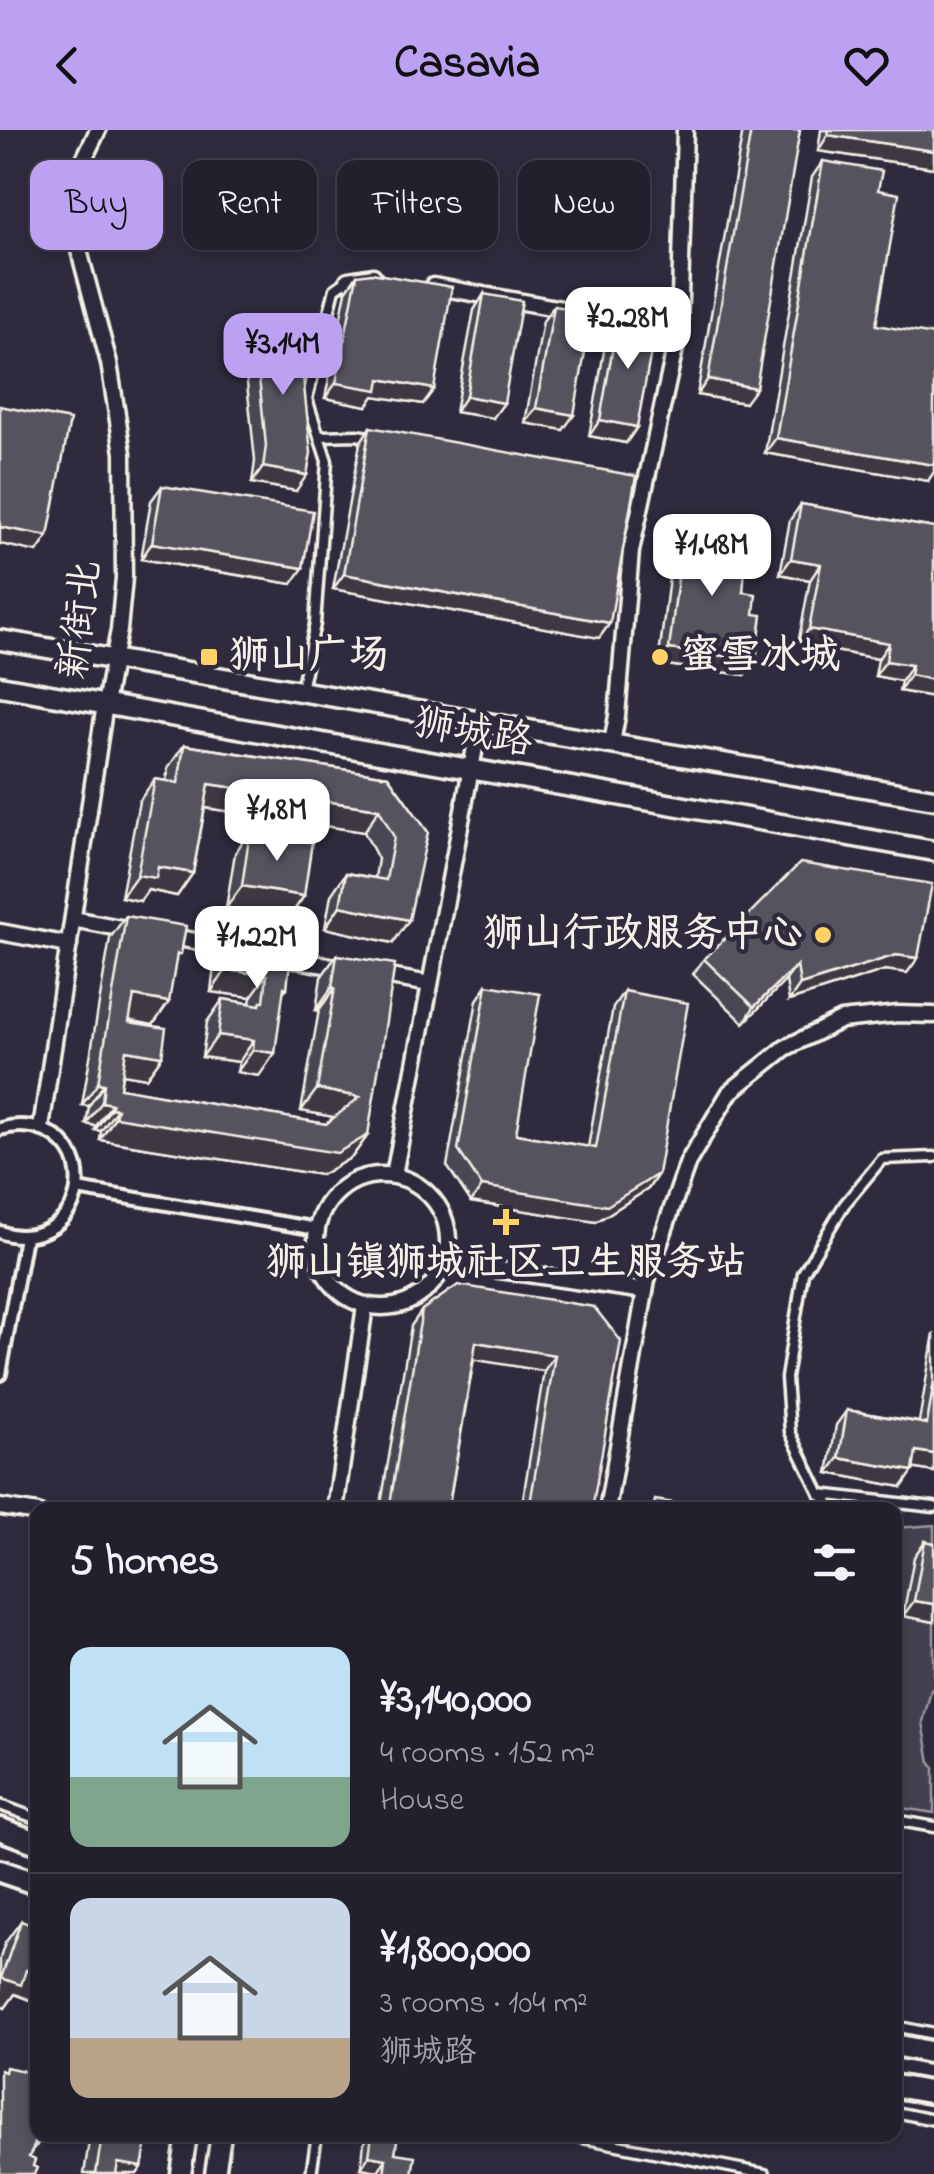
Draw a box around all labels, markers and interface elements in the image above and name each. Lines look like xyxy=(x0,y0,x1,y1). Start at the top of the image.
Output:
text: Casavia xyxy=(394,32,540,98)
icon: back xyxy=(40,38,95,93)
icon: heart xyxy=(839,38,894,93)
chip: Buy xyxy=(30,160,163,250)
chip: Rent xyxy=(183,160,317,250)
chip: Filters xyxy=(337,160,498,250)
chip: New xyxy=(518,160,650,250)
pin: ¥2.28M xyxy=(547,287,709,372)
text: ¥2.28M xyxy=(587,296,669,343)
pin: ¥3.14M xyxy=(202,313,364,398)
text: ¥3.14M xyxy=(245,322,321,369)
pin: ¥1.48M xyxy=(631,514,793,599)
text: ¥1.48M xyxy=(675,523,749,570)
street label: 新街北 xyxy=(45,557,119,683)
place label: 狮山广场 xyxy=(229,628,389,687)
place label: 蜜雪冰城 xyxy=(680,628,840,687)
marker: 狮山广场 xyxy=(198,646,220,668)
marker: 蜜雪冰城 xyxy=(649,646,671,668)
street label: 狮城路 xyxy=(409,695,537,773)
pin: ¥1.8M xyxy=(207,779,347,864)
text: ¥1.8M xyxy=(247,788,307,835)
pin: ¥1.22M xyxy=(176,906,338,991)
place label: 狮山行政服务中心 xyxy=(483,906,803,965)
text: ¥1.22M xyxy=(217,915,297,962)
marker: 狮山行政服务中心 xyxy=(812,924,834,946)
marker: 狮山镇狮城社区卫生服务站 xyxy=(493,1209,519,1235)
place label: 狮山镇狮城社区卫生服务站 xyxy=(266,1235,746,1294)
text: 5 homes xyxy=(70,1532,219,1593)
icon: filters xyxy=(807,1535,862,1590)
text: ¥3,140,000 xyxy=(380,1670,531,1731)
icon: home xyxy=(150,1687,270,1807)
text: 4 rooms · 152 m² xyxy=(380,1731,595,1778)
text: House xyxy=(380,1778,464,1825)
text: ¥1,800,000 xyxy=(380,1920,531,1981)
icon: home xyxy=(150,1938,270,2058)
text: 3 rooms · 104 m² xyxy=(380,1981,588,2028)
text: 狮城路 xyxy=(380,2030,476,2077)

